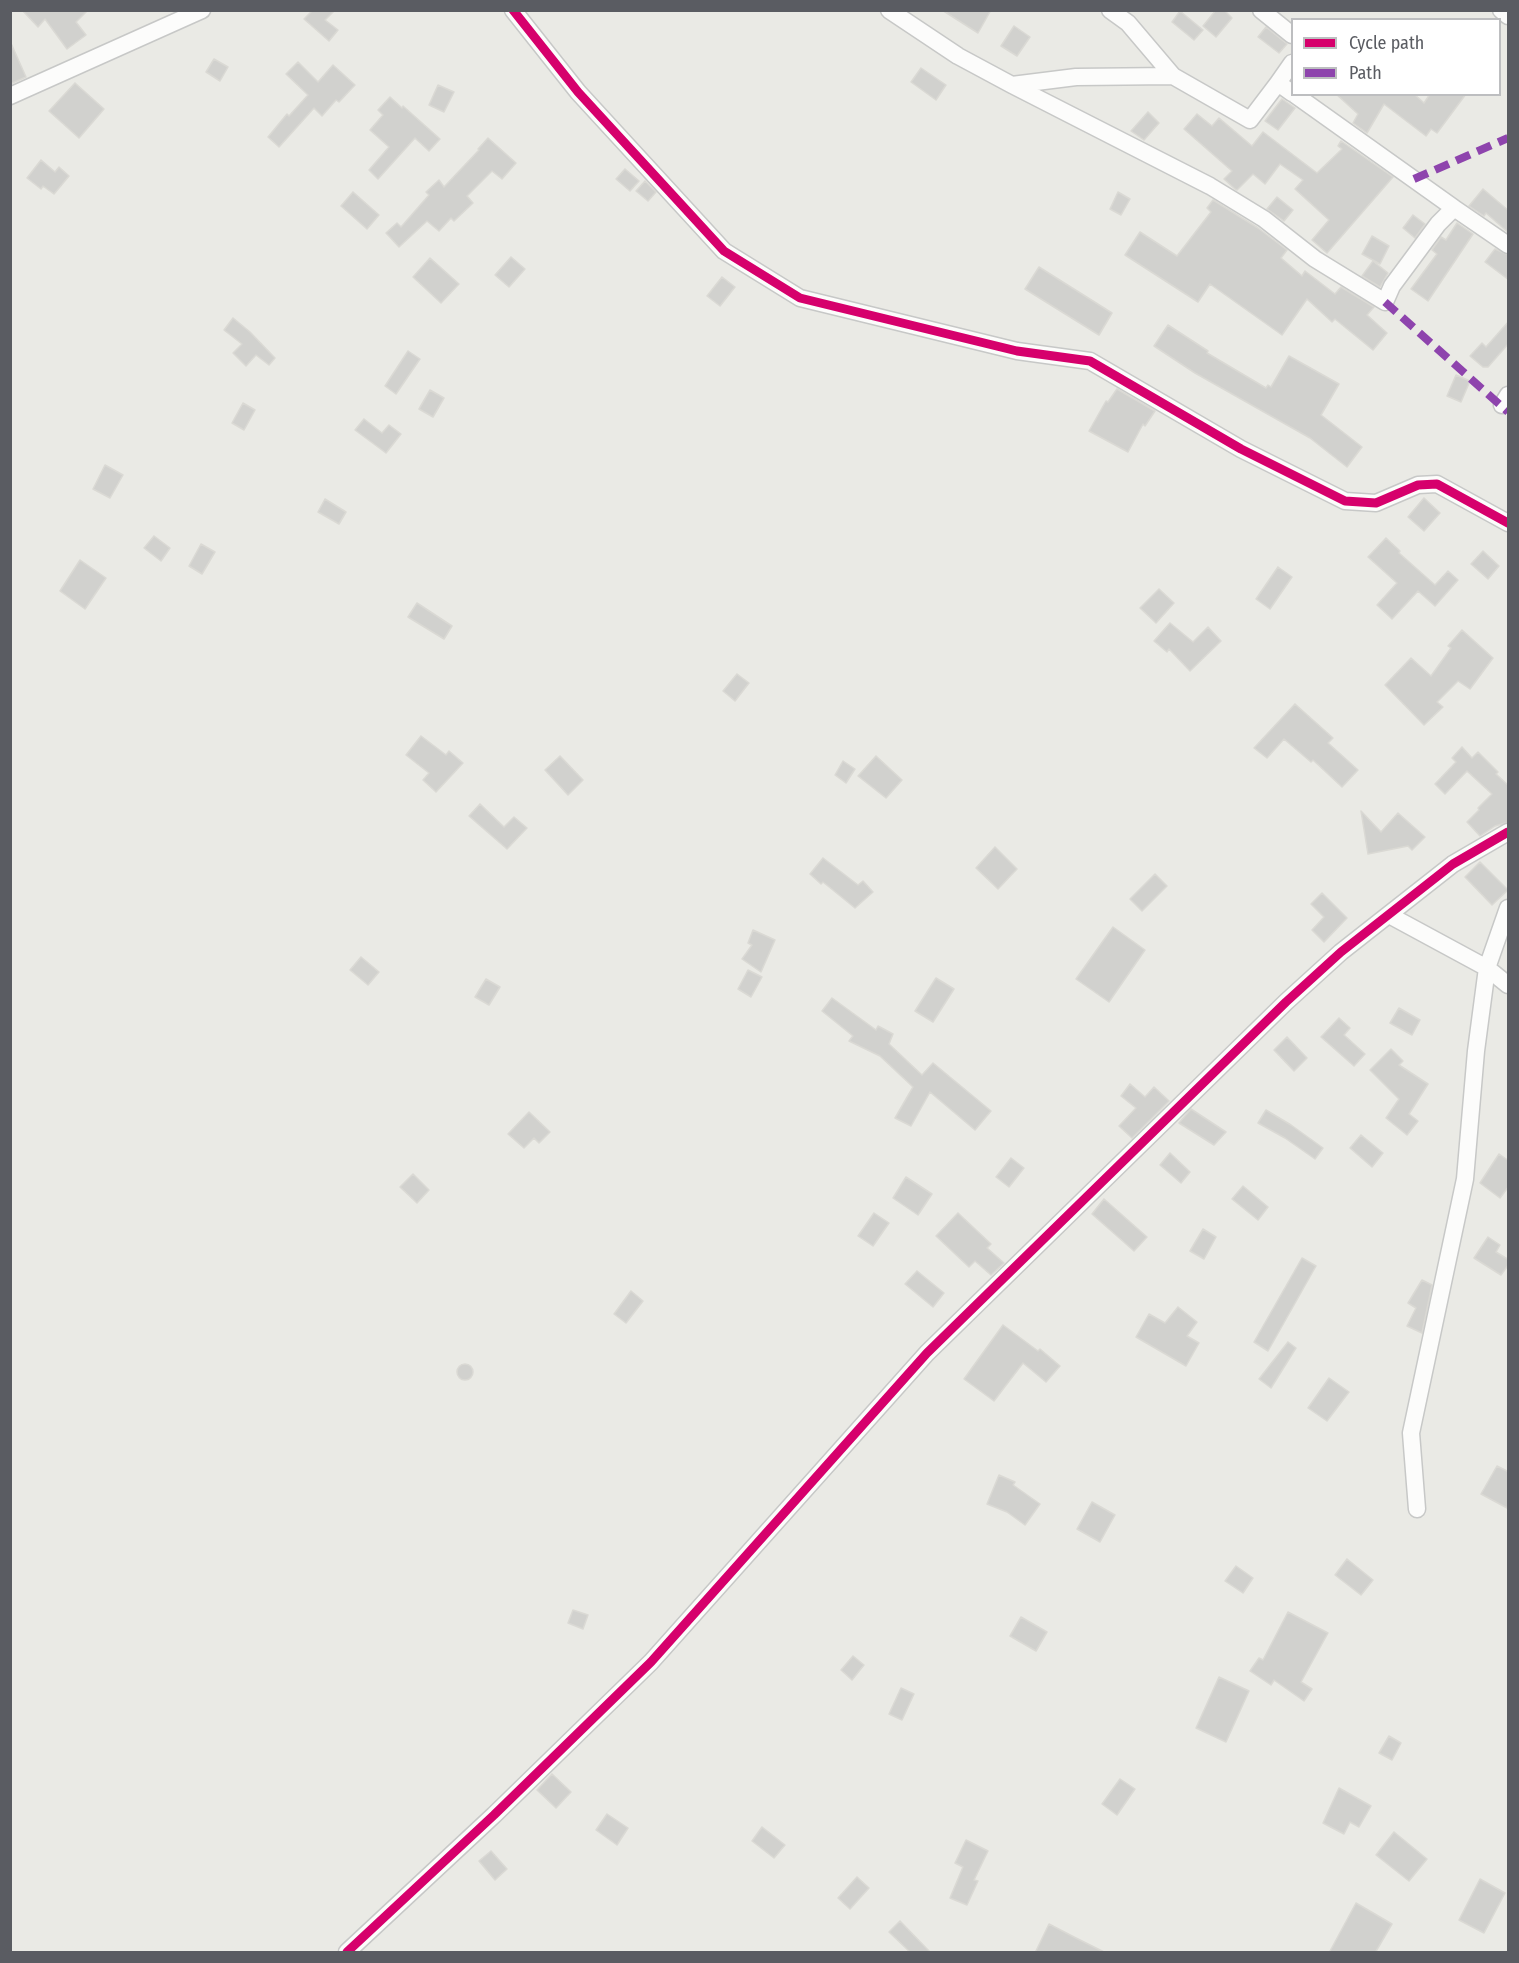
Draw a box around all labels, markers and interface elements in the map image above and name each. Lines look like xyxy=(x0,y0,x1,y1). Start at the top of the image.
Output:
legend xyxy=(1291,18,1501,96)
text: Cycle path xyxy=(1349,32,1424,54)
text: Path xyxy=(1349,62,1382,84)

